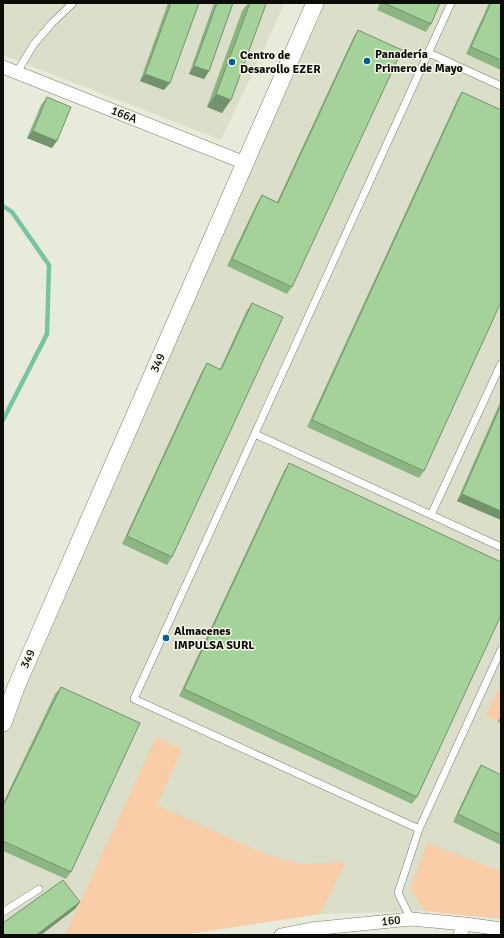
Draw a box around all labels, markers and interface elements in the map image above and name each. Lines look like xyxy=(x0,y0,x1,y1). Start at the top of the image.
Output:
place label: Panadería Primero de Mayo xyxy=(375,47,463,76)
place label: Centro de Desarollo EZER xyxy=(240,48,321,77)
marker: Panadería Primero de Mayo xyxy=(362,56,372,66)
marker: Centro de Desarollo EZER xyxy=(227,57,237,67)
street label: 166A xyxy=(109,103,140,127)
street label: 349 xyxy=(147,351,169,375)
place label: Almacenes IMPULSA SURL xyxy=(174,624,255,653)
marker: Almacenes IMPULSA SURL xyxy=(161,633,171,643)
street label: 349 xyxy=(17,647,39,671)
street label: 160 xyxy=(381,913,401,929)

